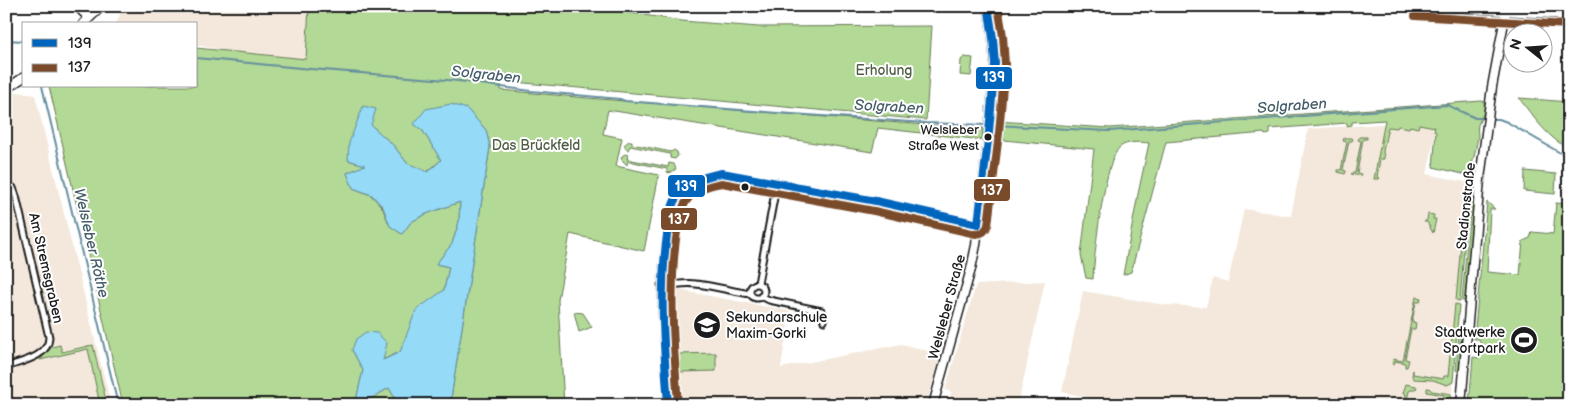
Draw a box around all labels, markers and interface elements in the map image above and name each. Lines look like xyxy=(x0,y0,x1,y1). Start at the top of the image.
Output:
legend xyxy=(22,22,198,88)
north arrow xyxy=(1502,22,1552,72)
text: 139 xyxy=(68,34,92,53)
text: N xyxy=(1506,37,1526,52)
text: 137 xyxy=(68,58,91,77)
water label: Solgraben xyxy=(450,62,522,88)
park label: Erholung xyxy=(856,62,912,79)
line badge: 139 xyxy=(975,66,1013,90)
text: 139 xyxy=(983,69,1005,86)
water label: Solgraben xyxy=(1257,94,1327,118)
water label: Solgraben xyxy=(854,96,924,118)
place label: Welsleber Straße West xyxy=(908,122,979,154)
marker: Welsleber Straße West xyxy=(983,132,993,142)
park label: Das Brückfeld xyxy=(492,137,580,154)
street label: Stadionstraße xyxy=(1453,162,1479,250)
line badge: 139 xyxy=(667,174,706,198)
text: 139 xyxy=(675,178,697,195)
line badge: 137 xyxy=(973,178,1011,202)
unlabelled marker xyxy=(740,182,750,192)
text: 137 xyxy=(981,182,1003,199)
water label: Welsleber Röthe xyxy=(69,186,113,300)
line badge: 137 xyxy=(660,207,698,231)
street label: Am Stremsgraben xyxy=(25,211,67,325)
text: 137 xyxy=(668,211,690,228)
street label: Welsleber Straße xyxy=(925,253,969,361)
place label: Sekundarschule Maxim-Gorki xyxy=(726,309,827,342)
school or university icon: Sekundarschule Maxim-Gorki xyxy=(692,310,722,340)
place label: Stadtwerke Sportpark xyxy=(1435,324,1505,357)
sports icon: Stadtwerke Sportpark xyxy=(1509,325,1539,355)

